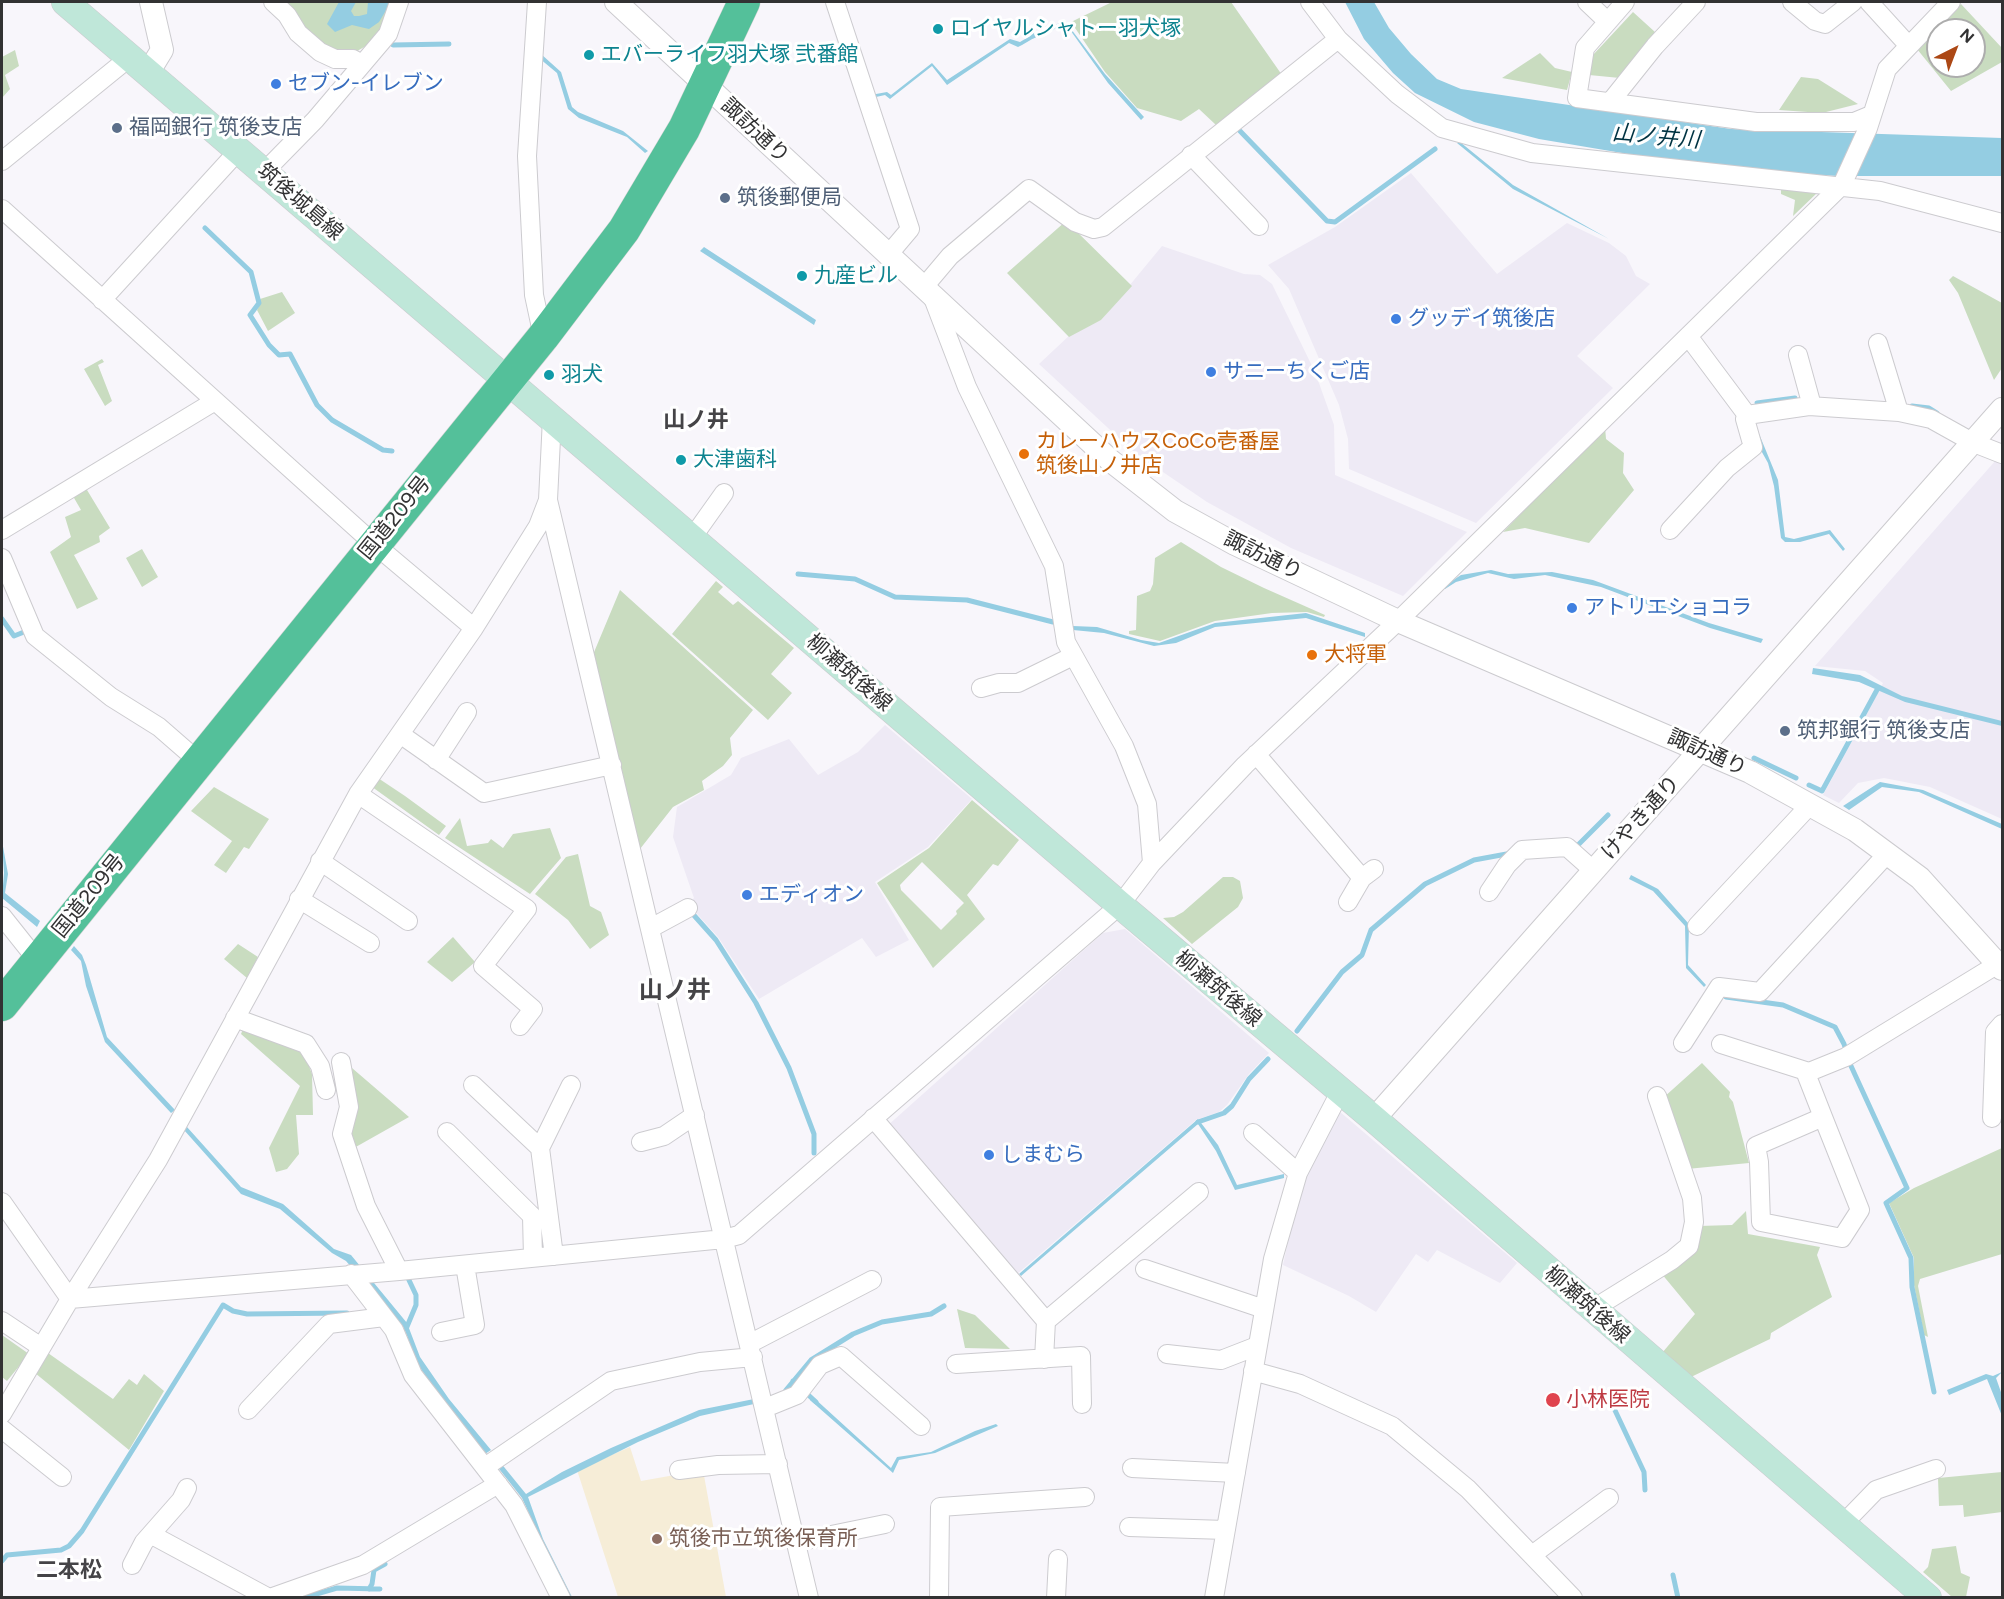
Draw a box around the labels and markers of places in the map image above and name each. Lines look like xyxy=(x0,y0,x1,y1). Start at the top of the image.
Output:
place label: ロイヤルシャトー羽犬塚 xyxy=(950,16,1181,42)
marker: ロイヤルシャトー羽犬塚 xyxy=(931,22,945,36)
place label: エバーライフ羽犬塚 弐番館 xyxy=(601,42,858,68)
marker: エバーライフ羽犬塚 弐番館 xyxy=(582,48,596,62)
place label: セブン-イレブン xyxy=(288,71,444,97)
marker: セブン-イレブン xyxy=(269,77,283,91)
place label: 福岡銀行 筑後支店 xyxy=(129,115,302,141)
marker: 福岡銀行 筑後支店 xyxy=(110,121,124,135)
place label: 筑後郵便局 xyxy=(737,185,842,211)
marker: 筑後郵便局 xyxy=(718,191,732,205)
place label: 九産ビル xyxy=(814,263,898,289)
marker: 九産ビル xyxy=(795,269,809,283)
place label: グッデイ筑後店 xyxy=(1408,306,1555,332)
marker: グッデイ筑後店 xyxy=(1389,312,1403,326)
place label: サニーちくご店 xyxy=(1223,359,1370,385)
place label: 羽犬 xyxy=(561,362,603,388)
marker: サニーちくご店 xyxy=(1204,365,1218,379)
marker: 羽犬 xyxy=(542,368,556,382)
place label: カレーハウスCoCo壱番屋 筑後山ノ井店 xyxy=(1036,429,1280,479)
place label: 大津歯科 xyxy=(693,447,777,473)
marker: カレーハウスCoCo壱番屋 筑後山ノ井店 xyxy=(1017,447,1031,461)
marker: 大津歯科 xyxy=(674,453,688,467)
place label: アトリエショコラ xyxy=(1584,595,1752,621)
marker: アトリエショコラ xyxy=(1565,601,1579,615)
place label: 大将軍 xyxy=(1324,642,1387,668)
marker: 大将軍 xyxy=(1305,648,1319,662)
place label: 筑邦銀行 筑後支店 xyxy=(1797,718,1970,744)
marker: 筑邦銀行 筑後支店 xyxy=(1778,724,1792,738)
place label: エディオン xyxy=(759,882,864,908)
marker: エディオン xyxy=(740,888,754,902)
place label: しまむら xyxy=(1001,1142,1085,1168)
marker: しまむら xyxy=(982,1148,996,1162)
place label: 小林医院 xyxy=(1566,1387,1650,1413)
marker: 小林医院 xyxy=(1544,1391,1562,1409)
place label: 筑後市立筑後保育所 xyxy=(669,1526,858,1552)
marker: 筑後市立筑後保育所 xyxy=(650,1532,664,1546)

